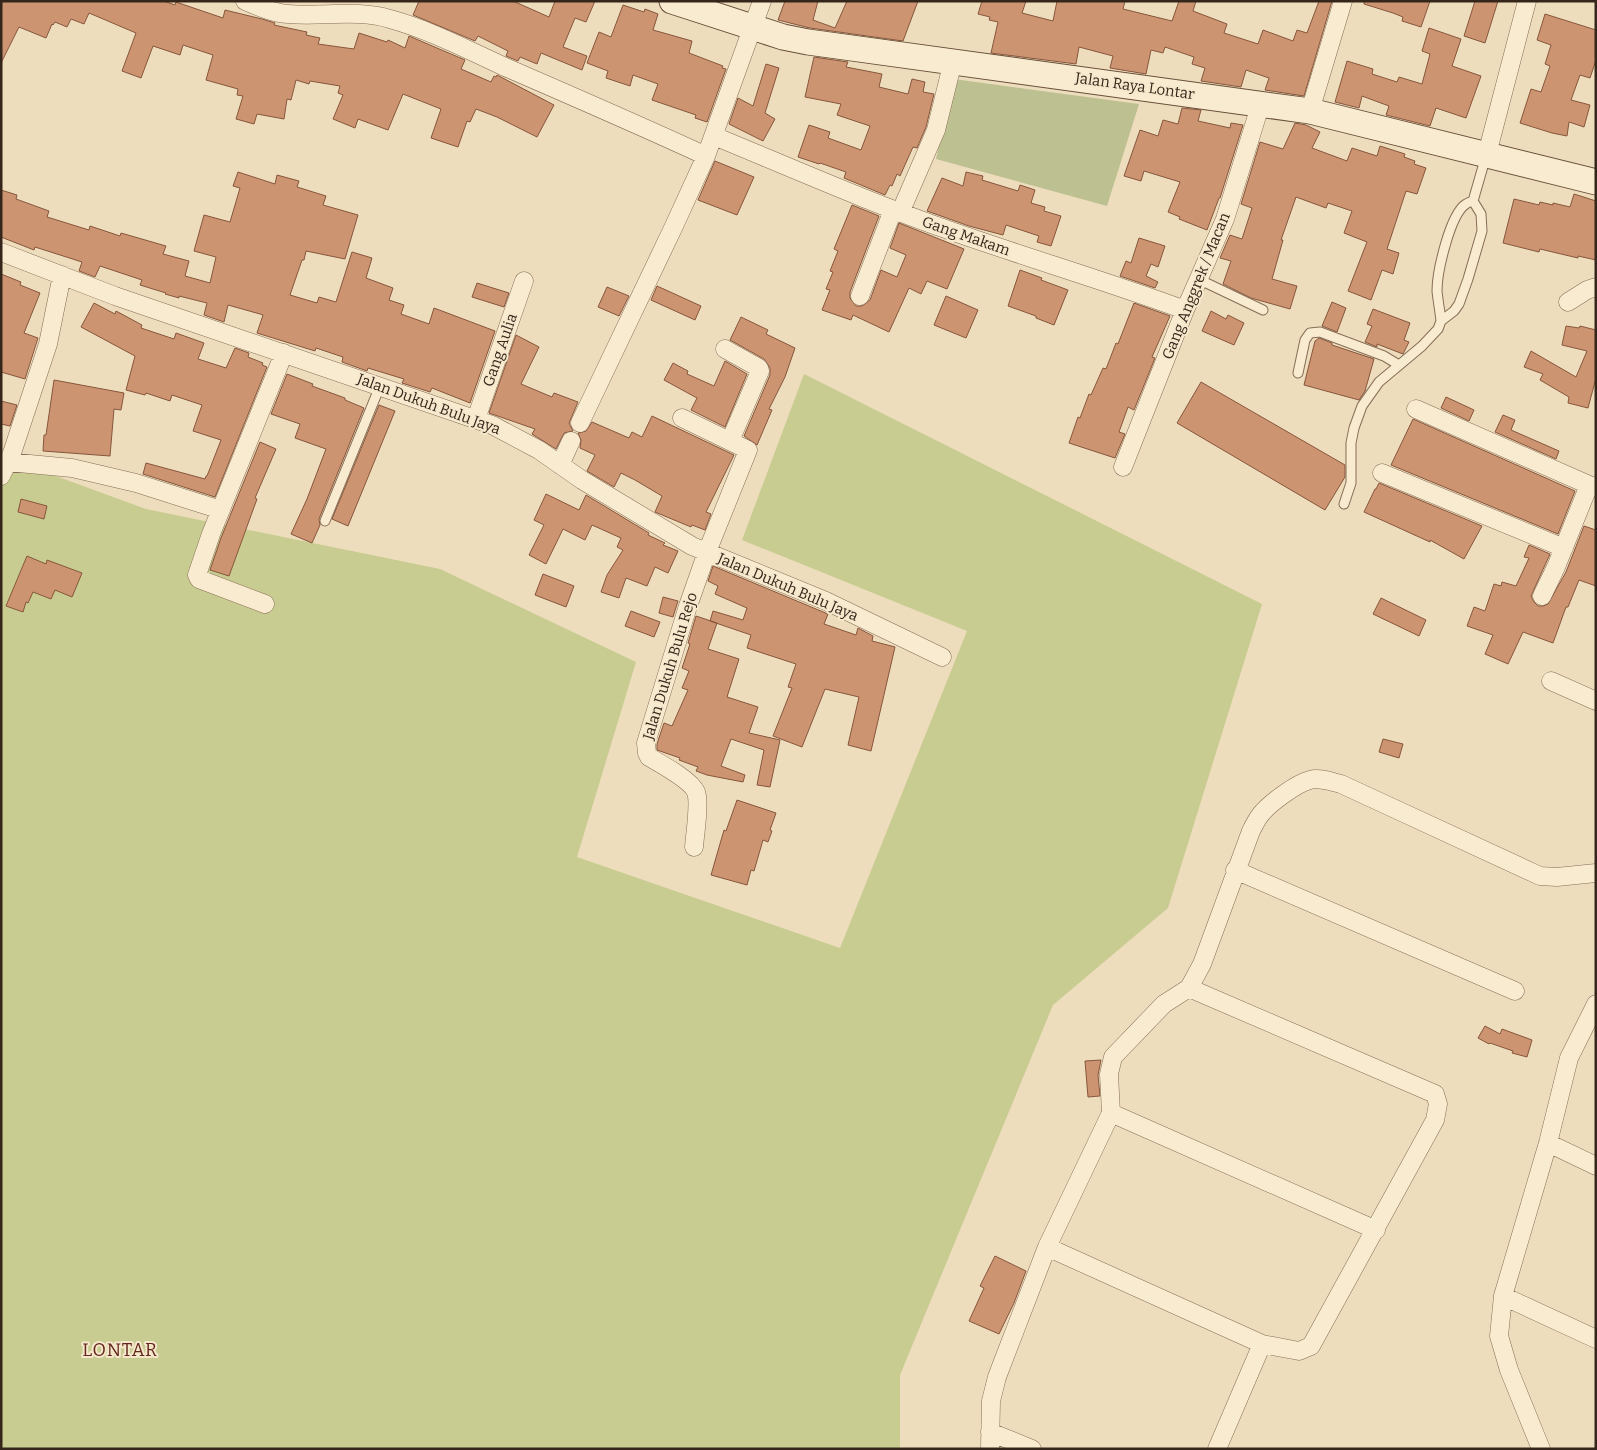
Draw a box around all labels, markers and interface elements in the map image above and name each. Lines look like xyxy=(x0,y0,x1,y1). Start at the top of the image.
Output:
street label: Jalan Raya Lontar xyxy=(1073,69,1196,103)
street label: Gang Anggrek / Macan xyxy=(1158,210,1234,362)
street label: Gang Makam xyxy=(920,213,1013,260)
street label: Gang Aulia xyxy=(479,311,521,389)
street label: Jalan Dukuh Bulu Jaya xyxy=(354,369,503,438)
street label: Jalan Dukuh Bulu Jaya xyxy=(714,549,861,625)
street label: Jalan Dukuh Bulu Rejo xyxy=(639,590,701,743)
district label: LONTAR xyxy=(82,1339,158,1361)

